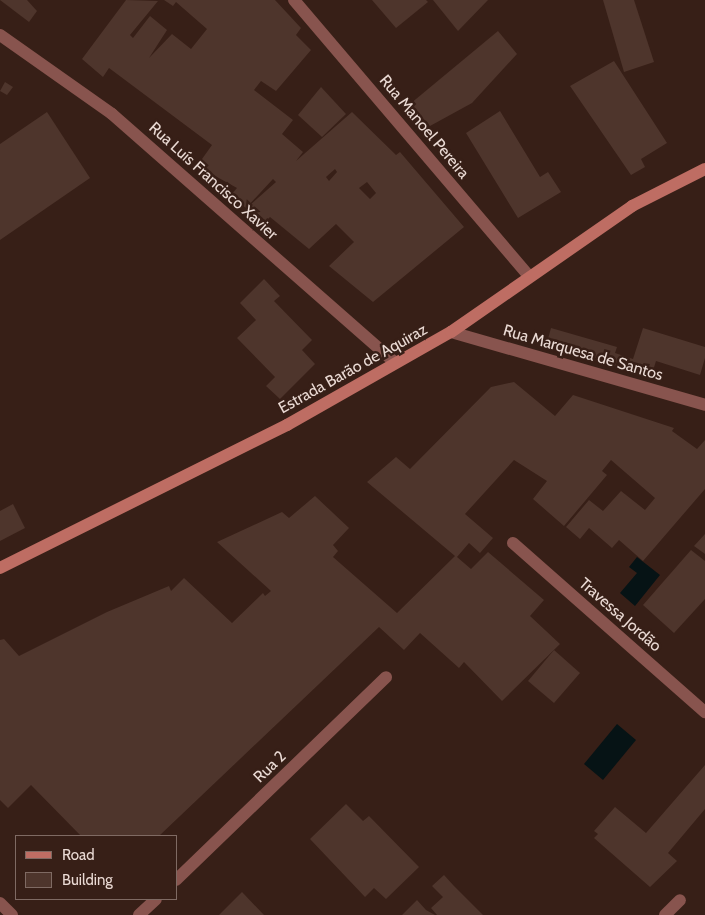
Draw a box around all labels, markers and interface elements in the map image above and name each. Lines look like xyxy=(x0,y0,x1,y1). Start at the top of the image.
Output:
street label: Rua Manoel Pereira xyxy=(375,71,473,183)
street label: Rua Luís Francisco Xavier xyxy=(145,118,281,244)
street label: Estrada Barão de Aquiraz xyxy=(275,320,431,418)
street label: Rua Marquesa de Santos xyxy=(501,321,665,385)
street label: Travessa Jordão xyxy=(575,574,665,656)
street label: Rua 2 xyxy=(250,747,290,787)
legend xyxy=(15,835,178,900)
text: Road xyxy=(62,846,95,864)
text: Building xyxy=(62,871,113,889)

